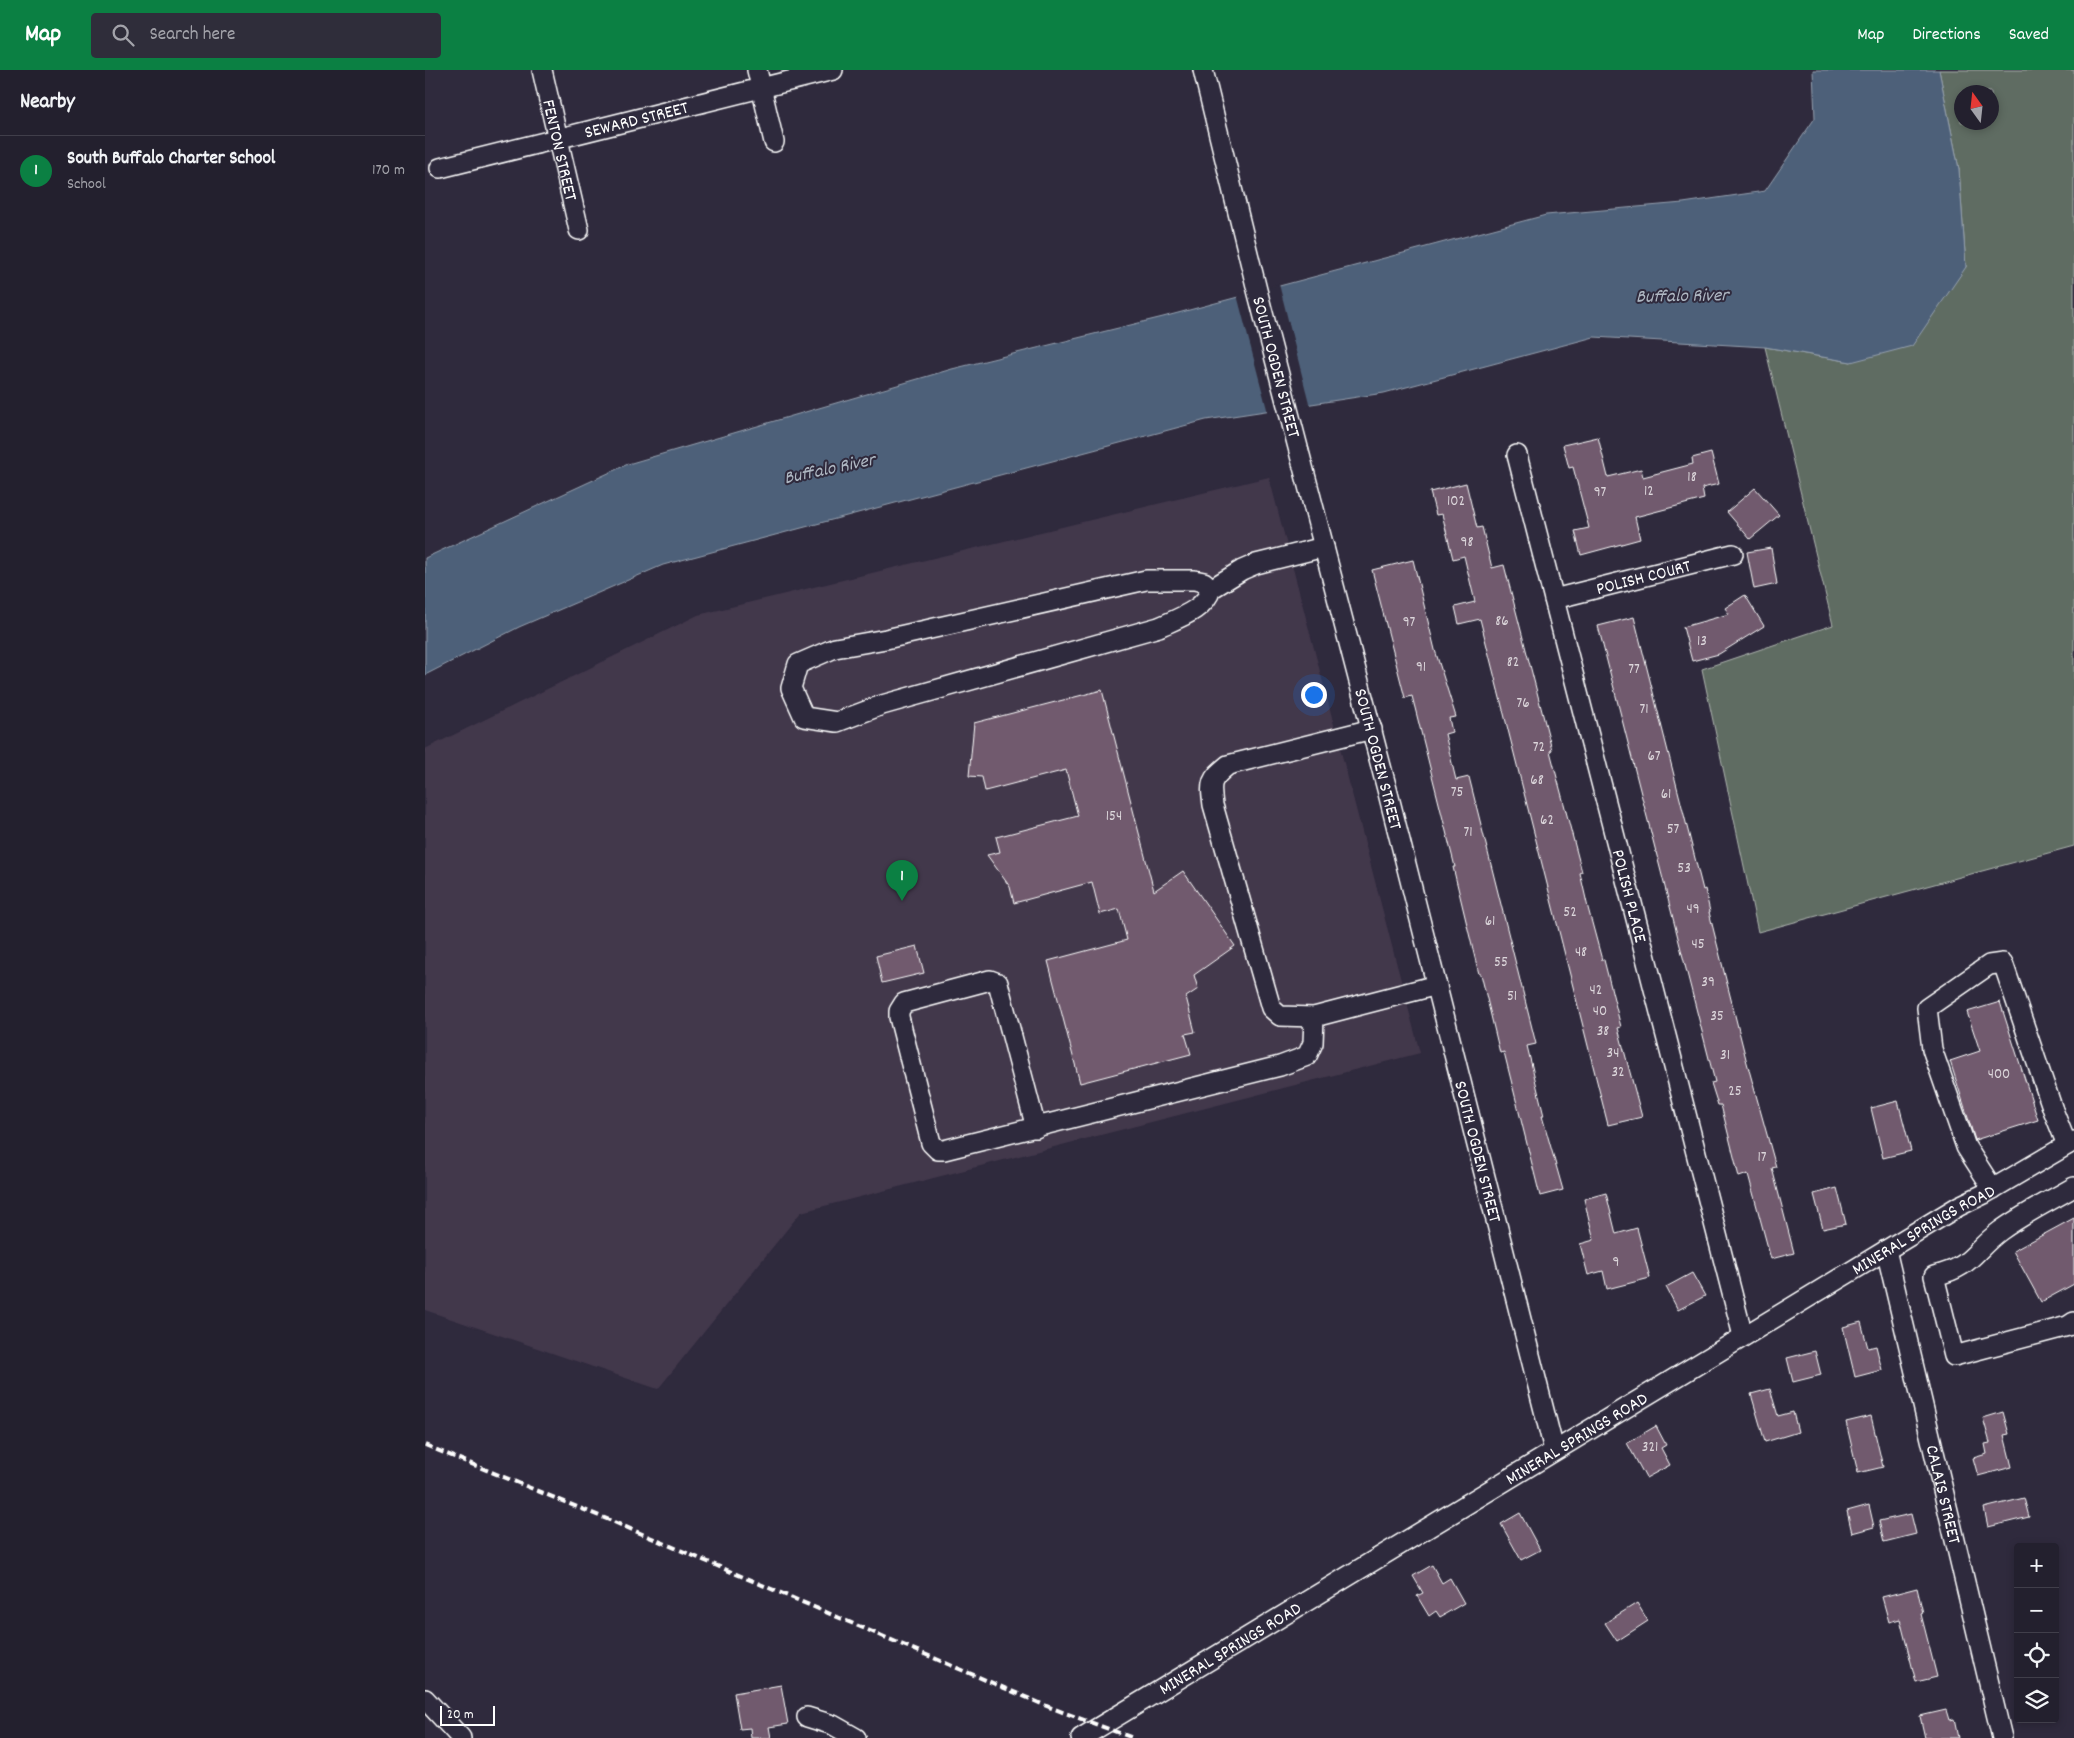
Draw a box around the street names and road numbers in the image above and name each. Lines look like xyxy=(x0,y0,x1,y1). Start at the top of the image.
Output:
street label: FENTON STREET xyxy=(534,97,582,204)
street label: SEWARD STREET xyxy=(582,97,691,147)
street label: SOUTH OGDEN STREET xyxy=(1244,294,1305,441)
street label: POLISH COURT xyxy=(1594,555,1694,603)
street label: SOUTH OGDEN STREET xyxy=(1346,686,1407,833)
street label: POLISH PLACE xyxy=(1604,847,1652,946)
street label: SOUTH OGDEN STREET xyxy=(1446,1079,1506,1225)
street label: MINERAL SPRINGS ROAD xyxy=(1848,1180,2001,1283)
street label: MINERAL SPRINGS ROAD xyxy=(1502,1387,1653,1493)
street label: CALAIS STREET xyxy=(1918,1443,1965,1547)
street label: MINERAL SPRINGS ROAD xyxy=(1155,1597,1307,1703)

